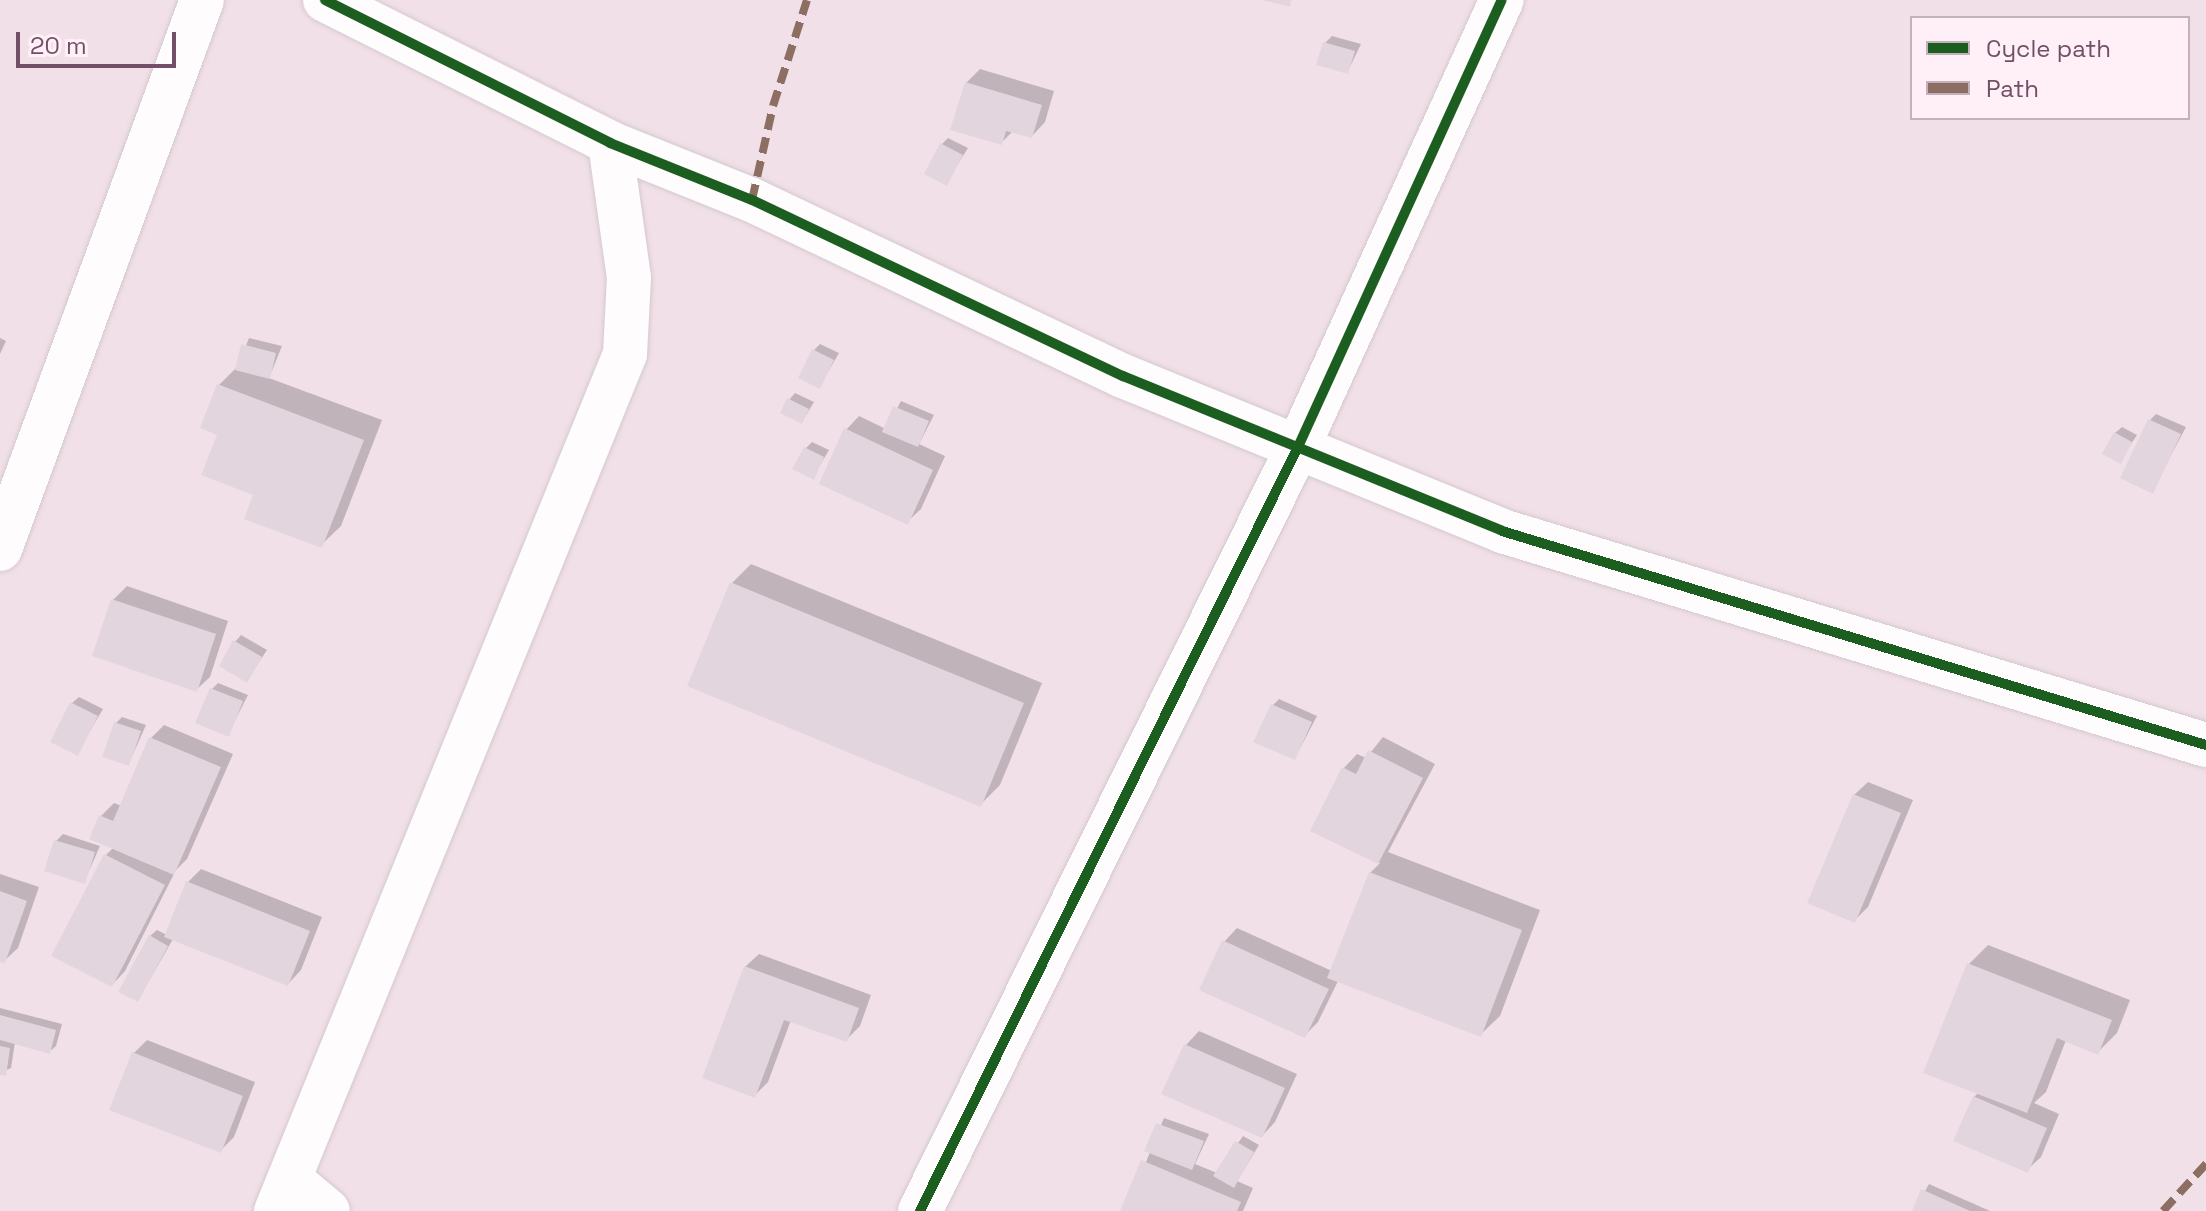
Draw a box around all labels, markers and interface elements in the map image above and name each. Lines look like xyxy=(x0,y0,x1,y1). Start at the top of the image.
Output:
scale bar xyxy=(20,16,180,66)
legend xyxy=(1910,16,2190,120)
text: 20 m xyxy=(30,30,87,61)
text: Cycle path xyxy=(1986,33,2111,64)
text: Path xyxy=(1986,73,2039,104)

